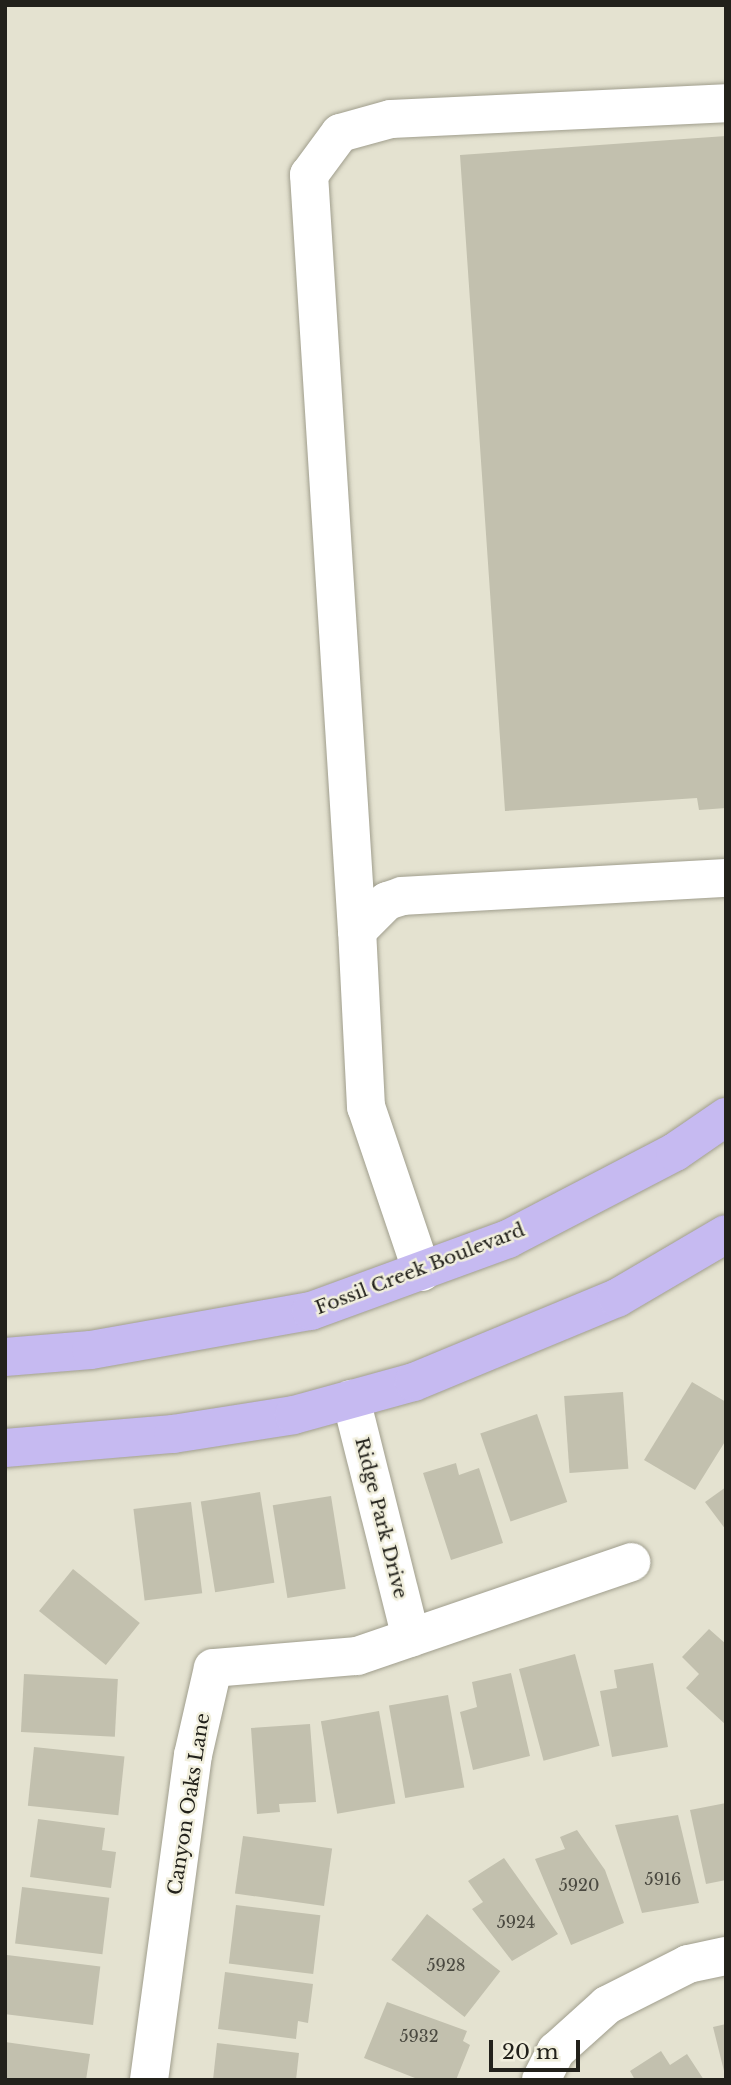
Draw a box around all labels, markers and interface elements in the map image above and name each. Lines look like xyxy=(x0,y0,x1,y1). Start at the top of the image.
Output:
street label: Fossil Creek Boulevard xyxy=(312,1218,528,1320)
street label: Ridge Park Drive xyxy=(350,1435,412,1601)
street label: Canyon Oaks Lane xyxy=(163,1712,215,1896)
house number: 5916 xyxy=(645,1869,681,1889)
house number: 5920 xyxy=(559,1875,599,1895)
house number: 5924 xyxy=(497,1912,535,1932)
house number: 5928 xyxy=(427,1955,465,1975)
scale bar xyxy=(493,2025,584,2070)
house number: 5932 xyxy=(399,2026,439,2046)
text: 20 m xyxy=(502,2039,559,2065)

